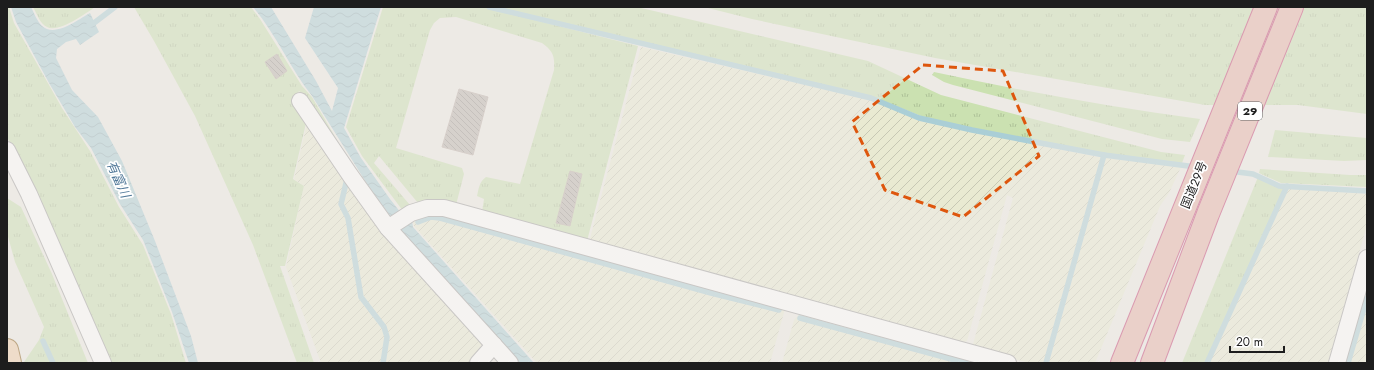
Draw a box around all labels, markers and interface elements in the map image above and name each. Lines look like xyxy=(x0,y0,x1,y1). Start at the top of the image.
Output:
road number: 29 xyxy=(1238,102,1262,120)
water label: 有富川 xyxy=(102,158,136,203)
street label: 国道29号 xyxy=(1176,159,1212,211)
scale bar xyxy=(1230,328,1284,354)
text: 20 m xyxy=(1236,333,1263,351)

